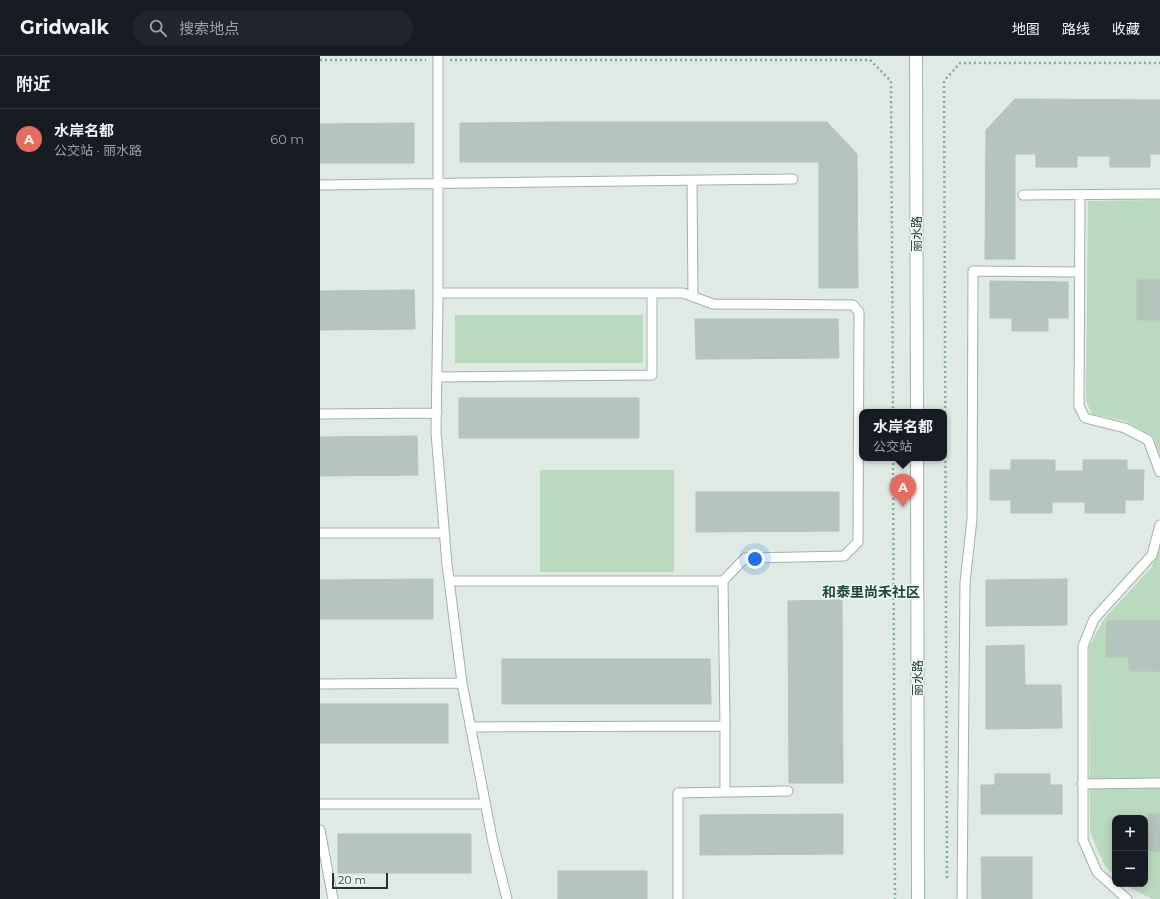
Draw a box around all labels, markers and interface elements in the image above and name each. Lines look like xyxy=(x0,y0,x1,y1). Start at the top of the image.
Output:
search box xyxy=(133,10,413,46)
text: Gridwalk xyxy=(20,16,109,39)
icon: search xyxy=(147,17,169,39)
text: 搜索地点 xyxy=(179,19,239,38)
text: 地图 xyxy=(1012,20,1040,38)
text: 路线 xyxy=(1062,20,1090,38)
text: 收藏 xyxy=(1112,20,1140,38)
text: 附近 xyxy=(16,74,50,94)
text: 水岸名都 xyxy=(54,121,114,140)
text: A xyxy=(24,131,34,147)
text: 60 m xyxy=(270,131,304,147)
text: 公交站 · 丽水路 xyxy=(54,142,142,158)
street label: 丽水路 xyxy=(909,216,924,252)
popup xyxy=(859,409,947,461)
text: 水岸名都 xyxy=(873,417,933,436)
text: 公交站 xyxy=(873,438,912,454)
pin: A xyxy=(890,474,916,507)
your location xyxy=(745,549,765,569)
district label: 和泰里尚禾社区 xyxy=(822,583,920,601)
street label: 丽水路 xyxy=(910,660,925,696)
map controls xyxy=(1112,815,1148,887)
button: + xyxy=(1112,815,1148,851)
button: − xyxy=(1112,851,1148,887)
scale bar xyxy=(332,871,388,890)
text: 20 m xyxy=(338,873,366,887)

